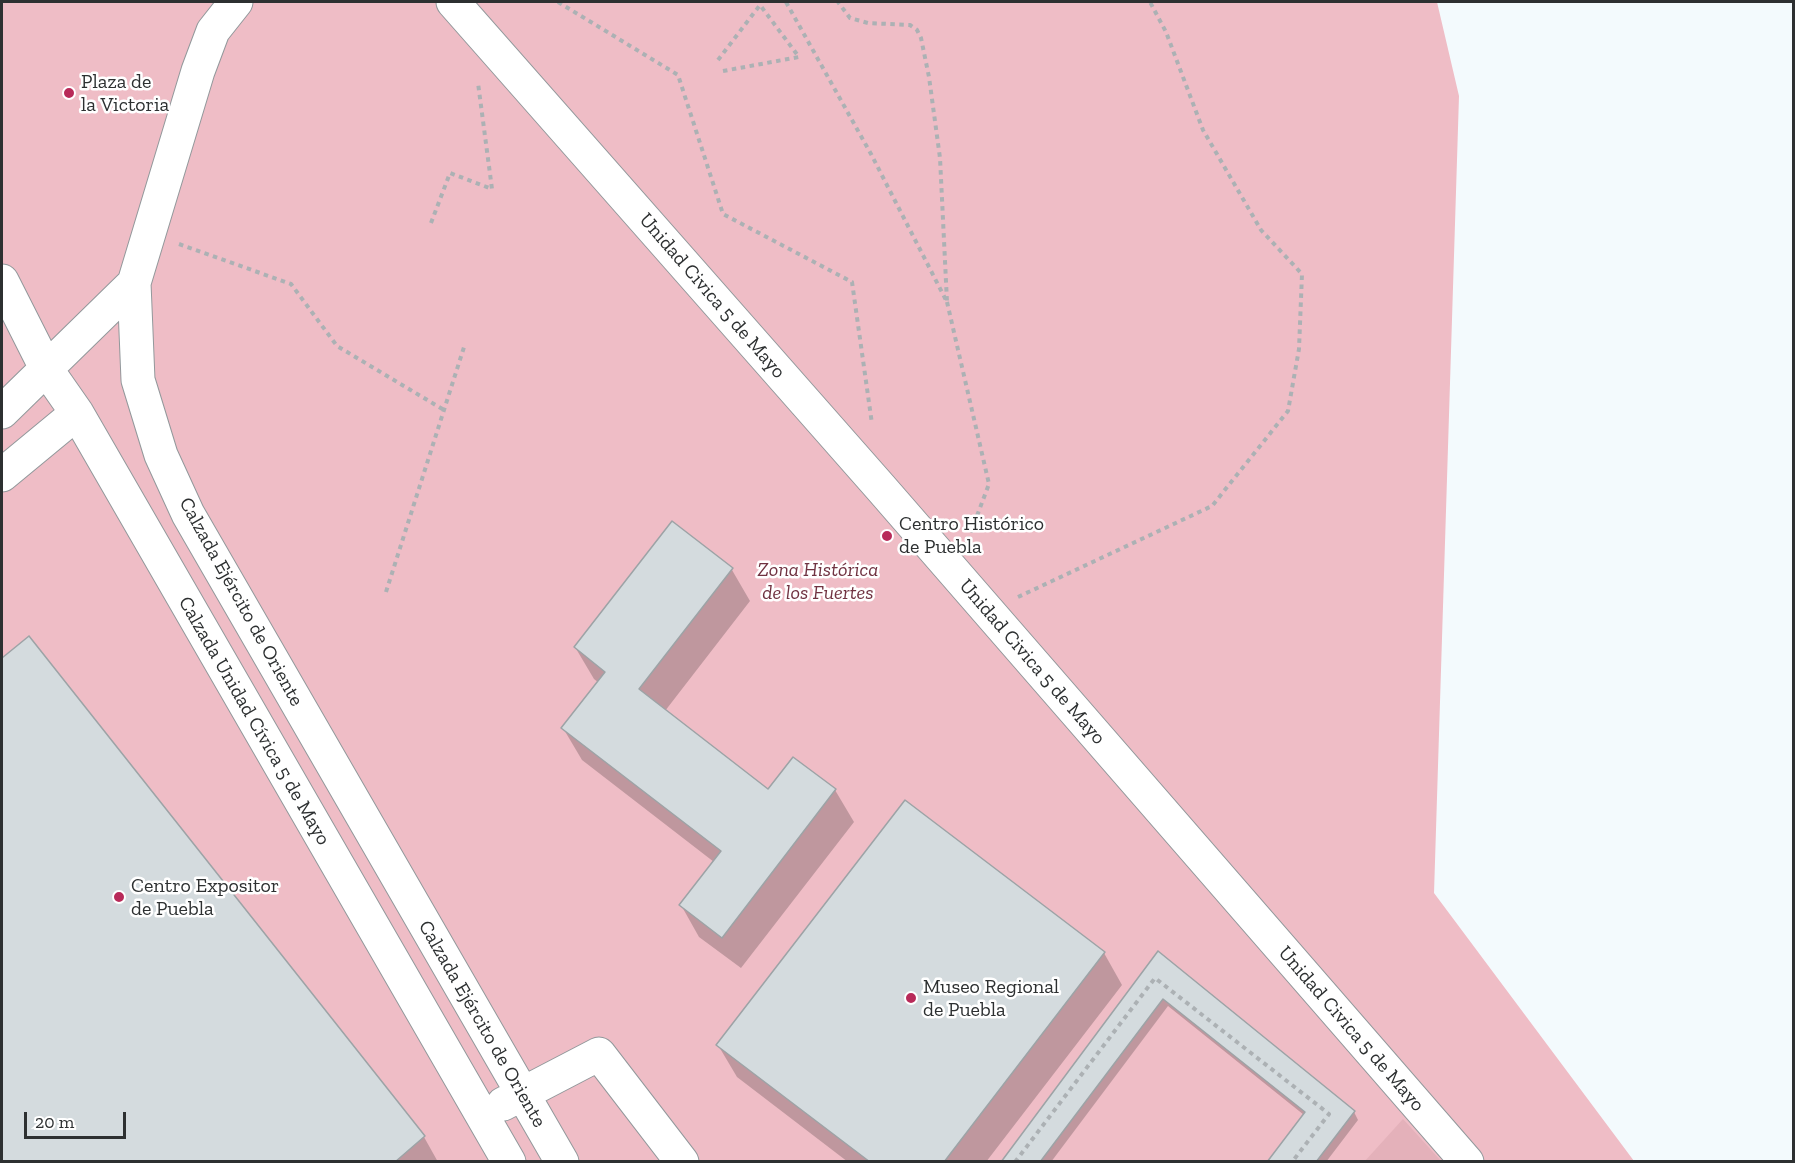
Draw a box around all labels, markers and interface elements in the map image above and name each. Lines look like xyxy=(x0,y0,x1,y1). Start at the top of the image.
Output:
place label: Plaza de la Victoria xyxy=(81,70,169,117)
marker: Plaza de la Victoria xyxy=(62,86,76,100)
street label: Unidad Civica 5 de Mayo xyxy=(634,208,790,384)
street label: Calzada Ejército de Oriente xyxy=(174,493,308,711)
place label: Centro Histórico de Puebla xyxy=(899,512,1044,559)
marker: Centro Histórico de Puebla xyxy=(880,529,894,543)
park label: Zona Histórica de los Fuertes xyxy=(758,558,878,605)
street label: Unidad Civica 5 de Mayo xyxy=(954,574,1110,750)
street label: Calzada Unidad Cívica 5 de Mayo xyxy=(173,592,335,850)
place label: Centro Expositor de Puebla xyxy=(131,874,279,921)
marker: Centro Expositor de Puebla xyxy=(112,890,126,904)
street label: Calzada Ejército de Oriente xyxy=(413,916,551,1132)
street label: Unidad Civica 5 de Mayo xyxy=(1273,941,1429,1117)
place label: Museo Regional de Puebla xyxy=(923,975,1059,1022)
marker: Museo Regional de Puebla xyxy=(904,991,918,1005)
scale bar xyxy=(27,1100,129,1138)
text: 20 m xyxy=(35,1111,74,1133)

